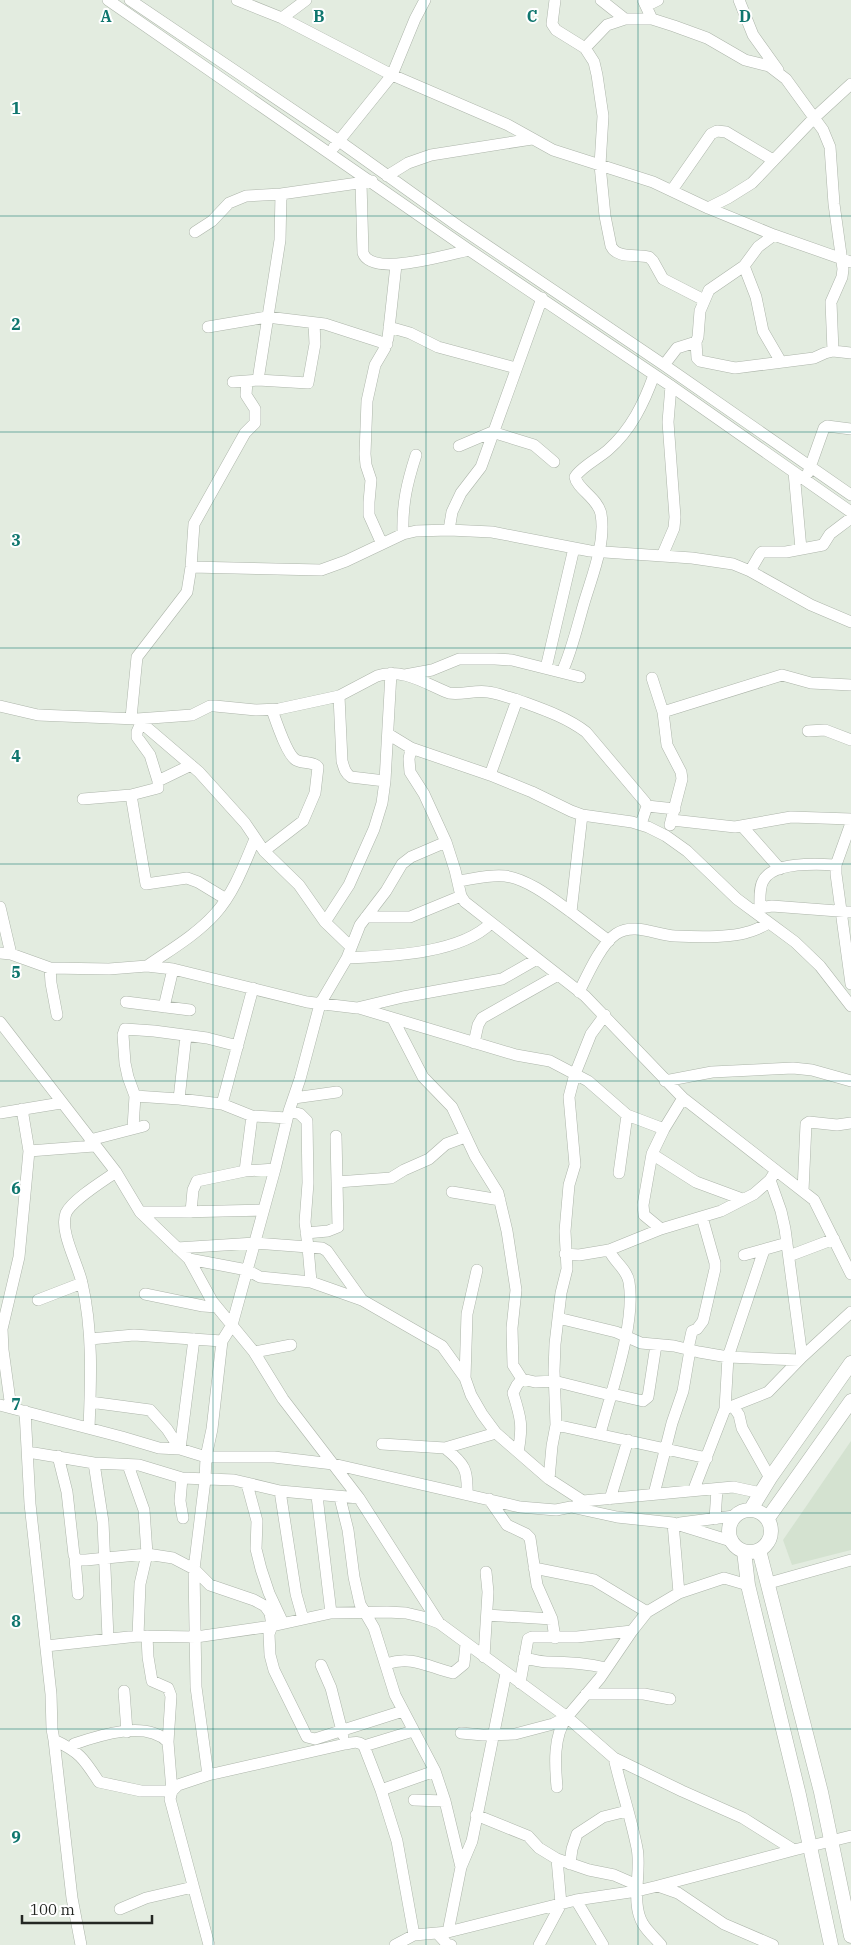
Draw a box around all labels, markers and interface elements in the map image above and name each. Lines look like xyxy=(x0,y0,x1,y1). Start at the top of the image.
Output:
text: A xyxy=(100,6,112,26)
text: B xyxy=(313,6,325,26)
text: C xyxy=(527,6,537,26)
text: D xyxy=(739,6,751,26)
text: 1 xyxy=(11,98,21,118)
text: 2 xyxy=(11,314,21,334)
text: 3 xyxy=(11,530,21,550)
text: 4 xyxy=(11,746,21,766)
text: 5 xyxy=(11,962,21,982)
text: 6 xyxy=(11,1178,21,1198)
text: 7 xyxy=(11,1394,21,1414)
text: 8 xyxy=(11,1611,21,1631)
text: 9 xyxy=(11,1827,21,1847)
scale bar xyxy=(22,1892,152,1924)
text: 100 m xyxy=(30,1900,75,1919)

